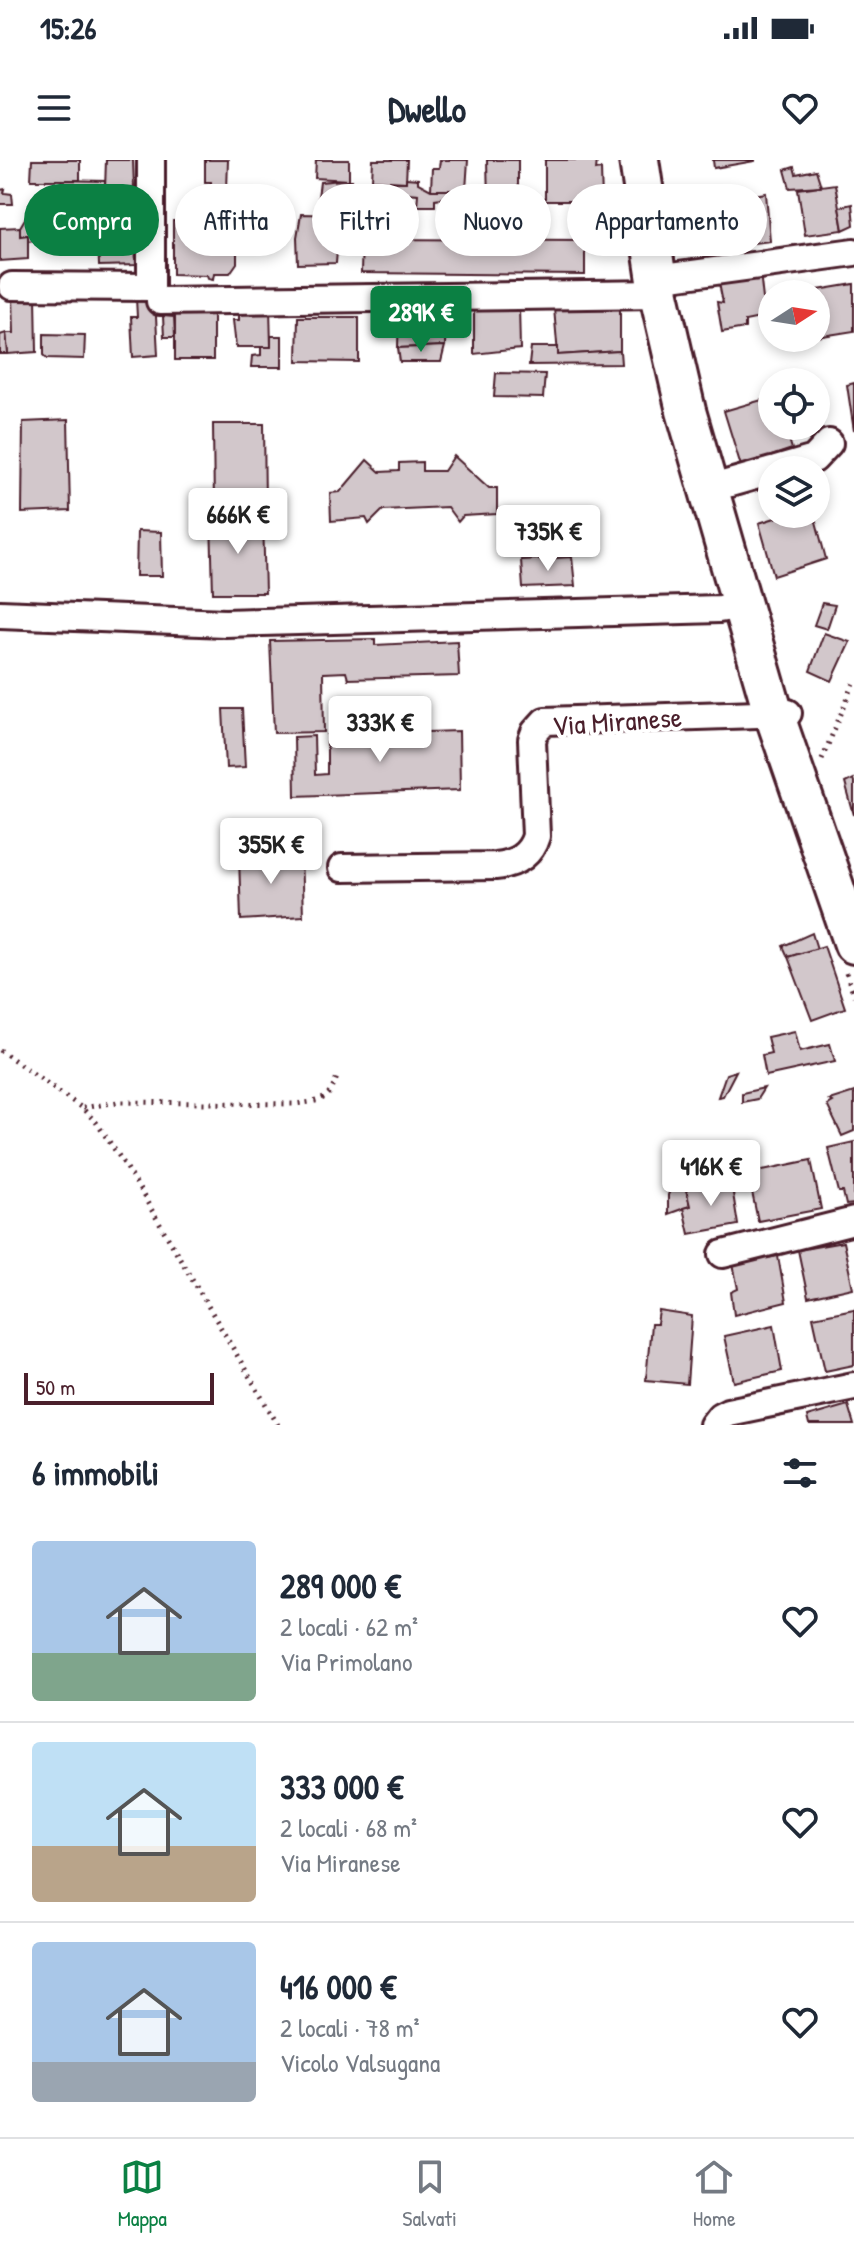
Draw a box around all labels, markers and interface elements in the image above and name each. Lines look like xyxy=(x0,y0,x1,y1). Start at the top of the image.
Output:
text: 15:26 xyxy=(40,8,97,48)
text: Dwello xyxy=(388,84,466,133)
icon: menu xyxy=(32,86,76,130)
icon: heart xyxy=(778,86,822,130)
chip: Compra xyxy=(24,184,159,256)
chip: Affitta xyxy=(175,184,296,256)
chip: Filtri xyxy=(312,184,419,256)
chip: Nuovo xyxy=(435,184,551,256)
chip: Appartamento xyxy=(567,184,767,256)
north arrow xyxy=(758,280,830,352)
map controls xyxy=(758,280,830,528)
pin: 289K € xyxy=(356,286,486,354)
text: 289K € xyxy=(388,294,454,329)
button: locate xyxy=(758,368,830,440)
button: layers xyxy=(758,456,830,528)
pin: 666K € xyxy=(173,488,303,556)
text: 666K € xyxy=(206,496,270,531)
pin: 735K € xyxy=(483,505,613,573)
text: 735K € xyxy=(514,513,582,548)
pin: 333K € xyxy=(315,696,445,764)
street label: Via Miranese xyxy=(551,698,683,744)
text: 333K € xyxy=(346,704,414,739)
pin: 355K € xyxy=(206,818,336,886)
text: 355K € xyxy=(238,826,304,861)
pin: 416K € xyxy=(646,1140,776,1208)
text: 416K € xyxy=(680,1148,742,1183)
scale bar xyxy=(24,1369,214,1405)
text: 50 m xyxy=(36,1372,75,1402)
text: 6 immobili xyxy=(32,1450,159,1496)
icon: filters xyxy=(778,1451,822,1495)
text: 289 000 € xyxy=(280,1563,401,1609)
icon: home xyxy=(96,1573,192,1669)
icon: heart xyxy=(778,1599,822,1643)
text: 2 locali · 62 m² xyxy=(280,1609,418,1644)
text: Via Primolano xyxy=(280,1644,412,1679)
text: 333 000 € xyxy=(280,1764,403,1810)
icon: home xyxy=(96,1774,192,1870)
icon: heart xyxy=(778,1800,822,1844)
text: 2 locali · 68 m² xyxy=(280,1810,417,1845)
text: Via Miranese xyxy=(280,1845,401,1880)
text: 416 000 € xyxy=(280,1964,396,2010)
icon: home xyxy=(96,1974,192,2070)
icon: heart xyxy=(778,2000,822,2044)
text: 2 locali · 78 m² xyxy=(280,2010,420,2045)
text: Vicolo Valsugana xyxy=(280,2045,440,2080)
tab: Mappa xyxy=(118,2155,167,2233)
tab: Salvati xyxy=(402,2155,457,2233)
tab: Home xyxy=(692,2155,736,2233)

